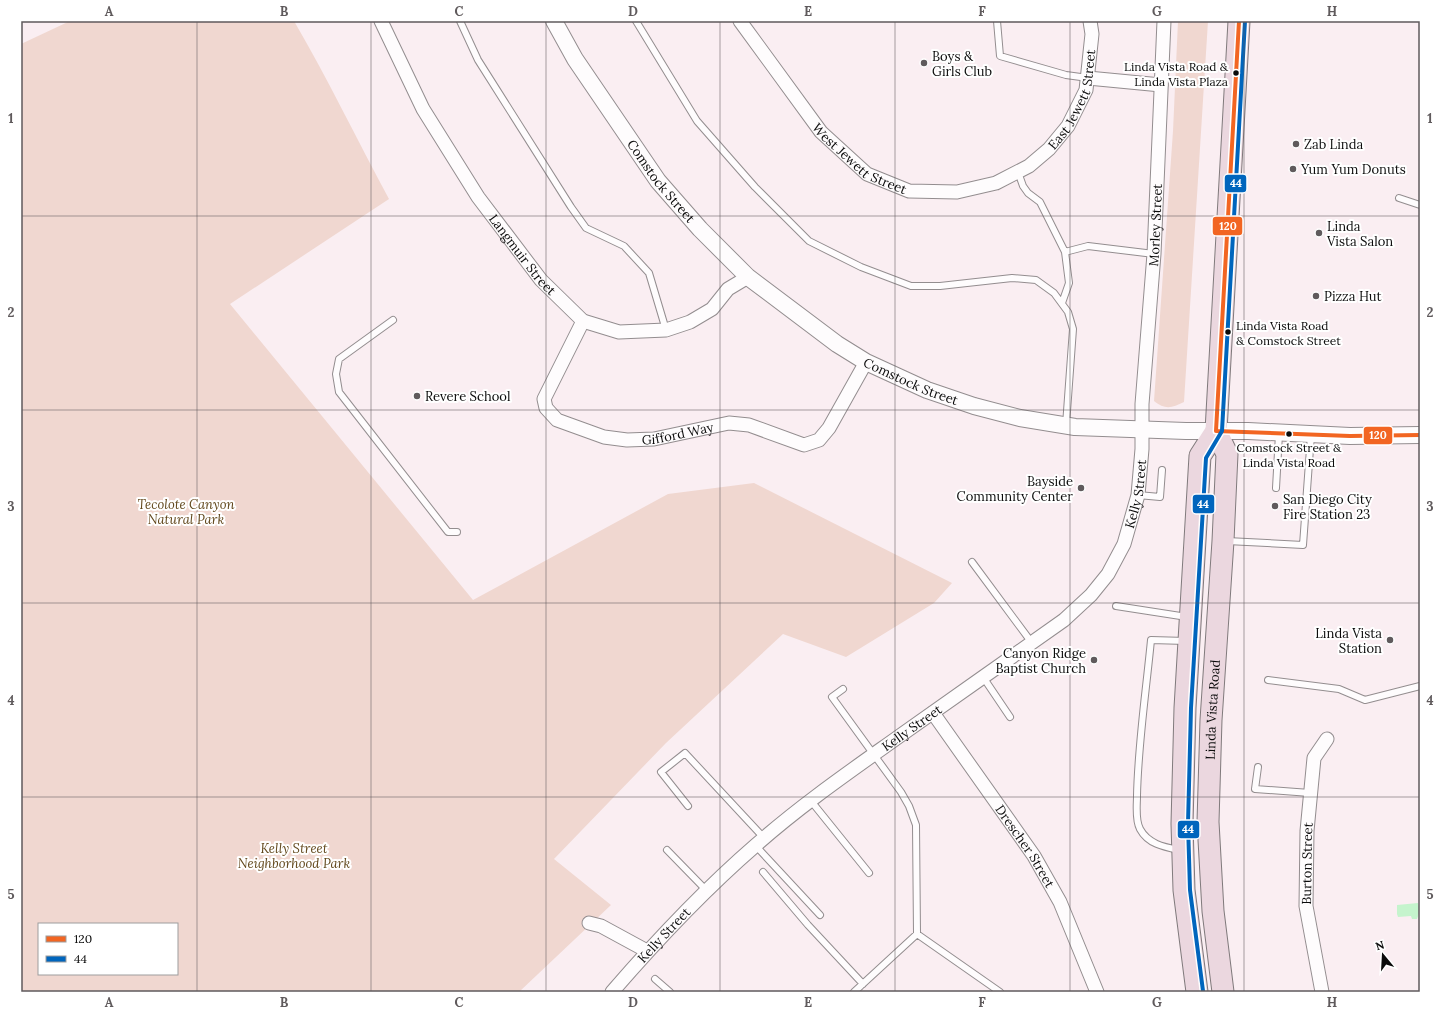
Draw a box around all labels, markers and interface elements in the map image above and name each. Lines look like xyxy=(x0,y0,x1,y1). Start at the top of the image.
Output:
text: A xyxy=(105,3,114,20)
text: B xyxy=(280,3,289,20)
text: C xyxy=(455,3,464,20)
text: D xyxy=(628,3,638,20)
text: E xyxy=(804,3,812,20)
text: F xyxy=(978,3,986,20)
text: G xyxy=(1152,3,1162,20)
text: H xyxy=(1327,3,1337,20)
place label: Boys & Girls Club xyxy=(932,48,992,80)
street label: East Jewett Street xyxy=(1044,49,1099,153)
marker: Boys & Girls Club xyxy=(919,58,929,68)
place label: Linda Vista Road & Linda Vista Plaza xyxy=(1124,59,1229,89)
marker: Linda Vista Road & Linda Vista Plaza xyxy=(1231,68,1241,78)
text: 1 xyxy=(8,110,14,127)
text: 1 xyxy=(1427,110,1433,127)
street label: West Jewett Street xyxy=(808,120,909,198)
street label: Comstock Street xyxy=(623,136,699,227)
place label: Zab Linda xyxy=(1304,136,1363,153)
marker: Zab Linda xyxy=(1291,139,1301,149)
place label: Yum Yum Donuts xyxy=(1300,161,1406,178)
marker: Yum Yum Donuts xyxy=(1288,164,1298,174)
line badge: 44 xyxy=(1224,174,1247,193)
text: 44 xyxy=(1230,176,1242,190)
street label: Morley Street xyxy=(1145,183,1166,267)
street label: Langmuir Street xyxy=(485,211,559,299)
line badge: 120 xyxy=(1212,216,1243,236)
place label: Linda Vista Salon xyxy=(1326,218,1393,250)
text: 120 xyxy=(1219,219,1237,233)
marker: Linda Vista Salon xyxy=(1314,228,1324,238)
place label: Pizza Hut xyxy=(1324,288,1382,305)
marker: Pizza Hut xyxy=(1311,291,1321,301)
text: 2 xyxy=(8,304,15,321)
text: 2 xyxy=(1427,304,1434,321)
place label: Linda Vista Road & Comstock Street xyxy=(1236,318,1341,348)
marker: Linda Vista Road & Comstock Street xyxy=(1223,327,1233,337)
street label: Comstock Street xyxy=(861,354,960,409)
place label: Revere School xyxy=(425,388,511,405)
marker: Revere School xyxy=(412,391,422,401)
street label: Gifford Way xyxy=(641,419,715,448)
line badge: 120 xyxy=(1363,426,1393,445)
text: 120 xyxy=(1369,428,1387,442)
marker: Comstock Street & Linda Vista Road xyxy=(1284,429,1294,439)
place label: Comstock Street & Linda Vista Road xyxy=(1237,440,1342,470)
street label: Kelly Street xyxy=(1121,459,1150,530)
place label: Bayside Community Center xyxy=(957,473,1073,505)
marker: Bayside Community Center xyxy=(1076,483,1086,493)
place label: San Diego City Fire Station 23 xyxy=(1283,491,1372,523)
line badge: 44 xyxy=(1192,494,1215,514)
park label: Tecolote Canyon Natural Park xyxy=(137,496,235,528)
text: 44 xyxy=(1197,497,1209,511)
text: 3 xyxy=(7,498,15,515)
text: 3 xyxy=(1426,498,1434,515)
marker: San Diego City Fire Station 23 xyxy=(1270,501,1280,511)
place label: Linda Vista Station xyxy=(1315,625,1382,657)
marker: Linda Vista Station xyxy=(1385,635,1395,645)
place label: Canyon Ridge Baptist Church xyxy=(995,645,1086,677)
marker: Canyon Ridge Baptist Church xyxy=(1089,655,1099,665)
street label: Linda Vista Road xyxy=(1202,659,1224,760)
text: 4 xyxy=(7,692,15,709)
text: 4 xyxy=(1426,692,1434,709)
street label: Kelly Street xyxy=(879,701,945,755)
street label: Drescher Street xyxy=(991,801,1058,891)
line badge: 44 xyxy=(1177,820,1200,839)
text: 44 xyxy=(1182,822,1194,836)
street label: Burton Street xyxy=(1298,822,1317,905)
park label: Kelly Street Neighborhood Park xyxy=(238,840,350,872)
text: 5 xyxy=(7,886,15,903)
text: 5 xyxy=(1426,886,1434,903)
street label: Kelly Street xyxy=(634,904,694,967)
legend xyxy=(38,923,178,975)
text: 120 xyxy=(74,931,92,946)
north arrow xyxy=(1363,935,1403,975)
text: N xyxy=(1374,937,1387,953)
text: 44 xyxy=(74,951,88,966)
text: A xyxy=(105,994,114,1011)
text: B xyxy=(280,994,289,1011)
text: C xyxy=(455,994,464,1011)
text: D xyxy=(628,994,638,1011)
text: E xyxy=(804,994,812,1011)
text: F xyxy=(978,994,986,1011)
text: G xyxy=(1152,994,1162,1011)
text: H xyxy=(1327,994,1337,1011)

